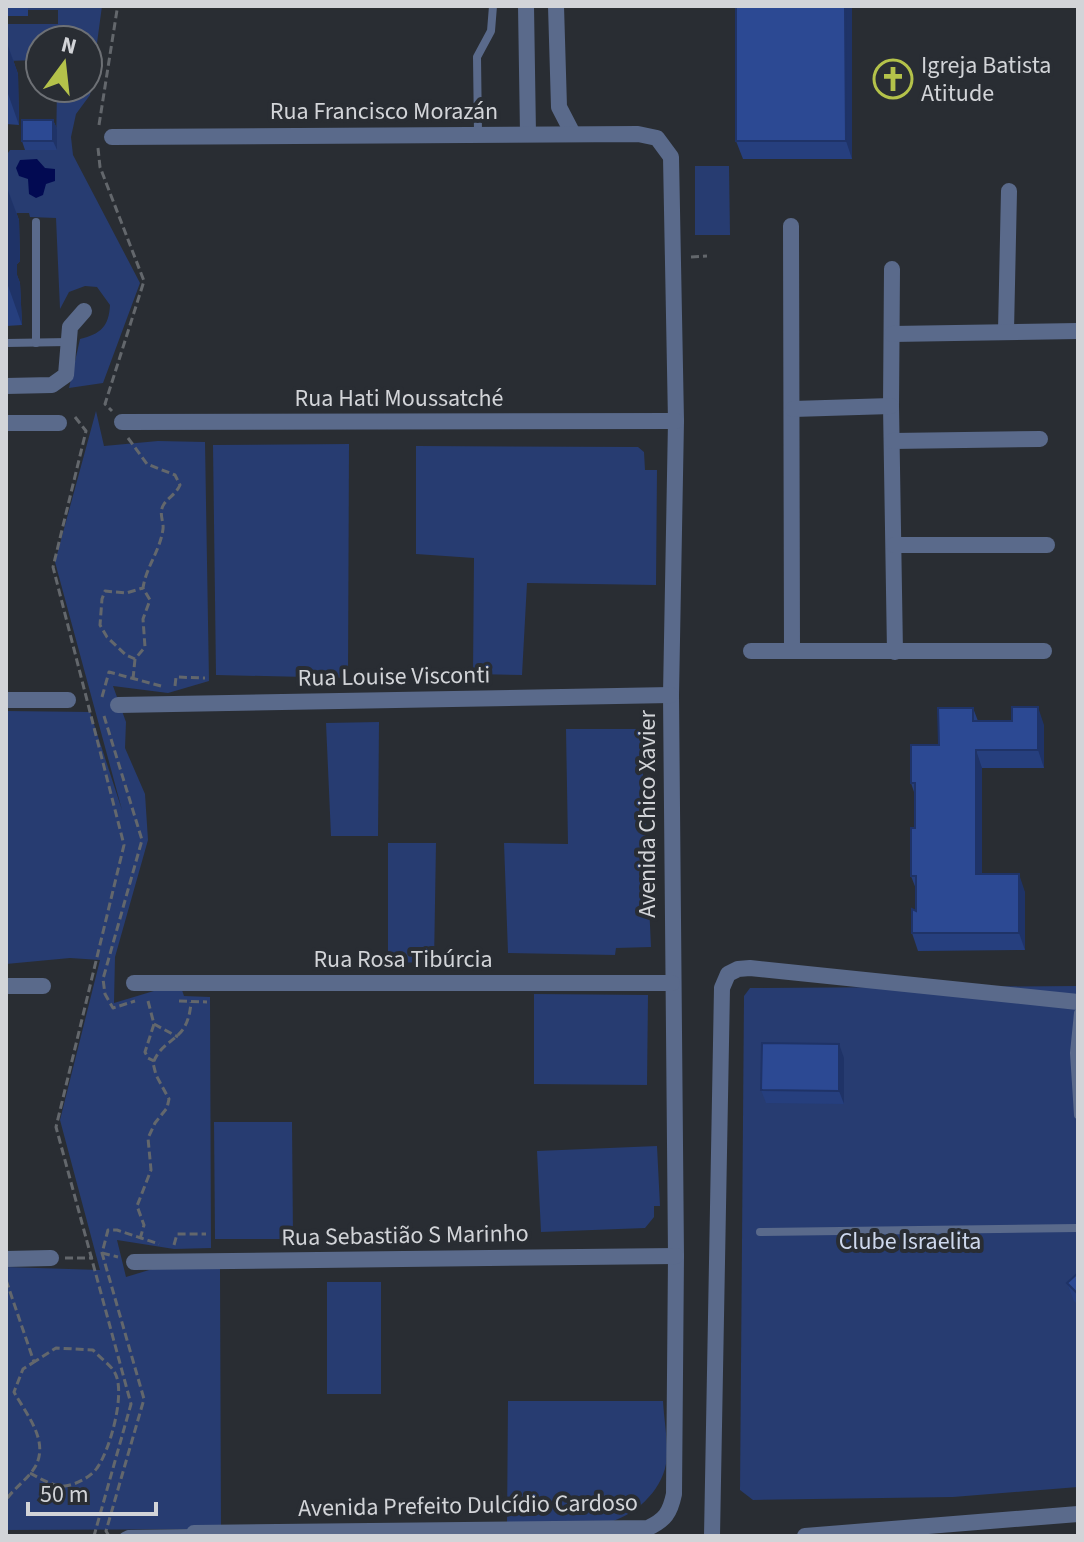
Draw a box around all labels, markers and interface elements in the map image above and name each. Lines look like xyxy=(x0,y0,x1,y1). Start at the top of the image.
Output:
north arrow xyxy=(24,24,104,104)
text: N xyxy=(58,28,80,63)
place label: Igreja Batista Atitude xyxy=(921,48,1051,111)
church icon: Igreja Batista Atitude xyxy=(872,58,914,100)
street label: Rua Francisco Morazán xyxy=(270,94,498,129)
street label: Rua Hati Moussatché xyxy=(295,381,503,416)
street label: Rua Louise Visconti xyxy=(297,657,491,696)
street label: Avenida Chico Xavier xyxy=(630,710,665,918)
street label: Rua Rosa Tibúrcia xyxy=(313,942,493,977)
street label: Rua Sebastião S Marinho xyxy=(281,1216,529,1255)
park label: Clube Israelita xyxy=(839,1224,981,1259)
scale bar xyxy=(28,1466,156,1516)
text: 50 m xyxy=(40,1477,89,1512)
street label: Avenida Prefeito Dulcídio Cardoso xyxy=(298,1485,638,1526)

